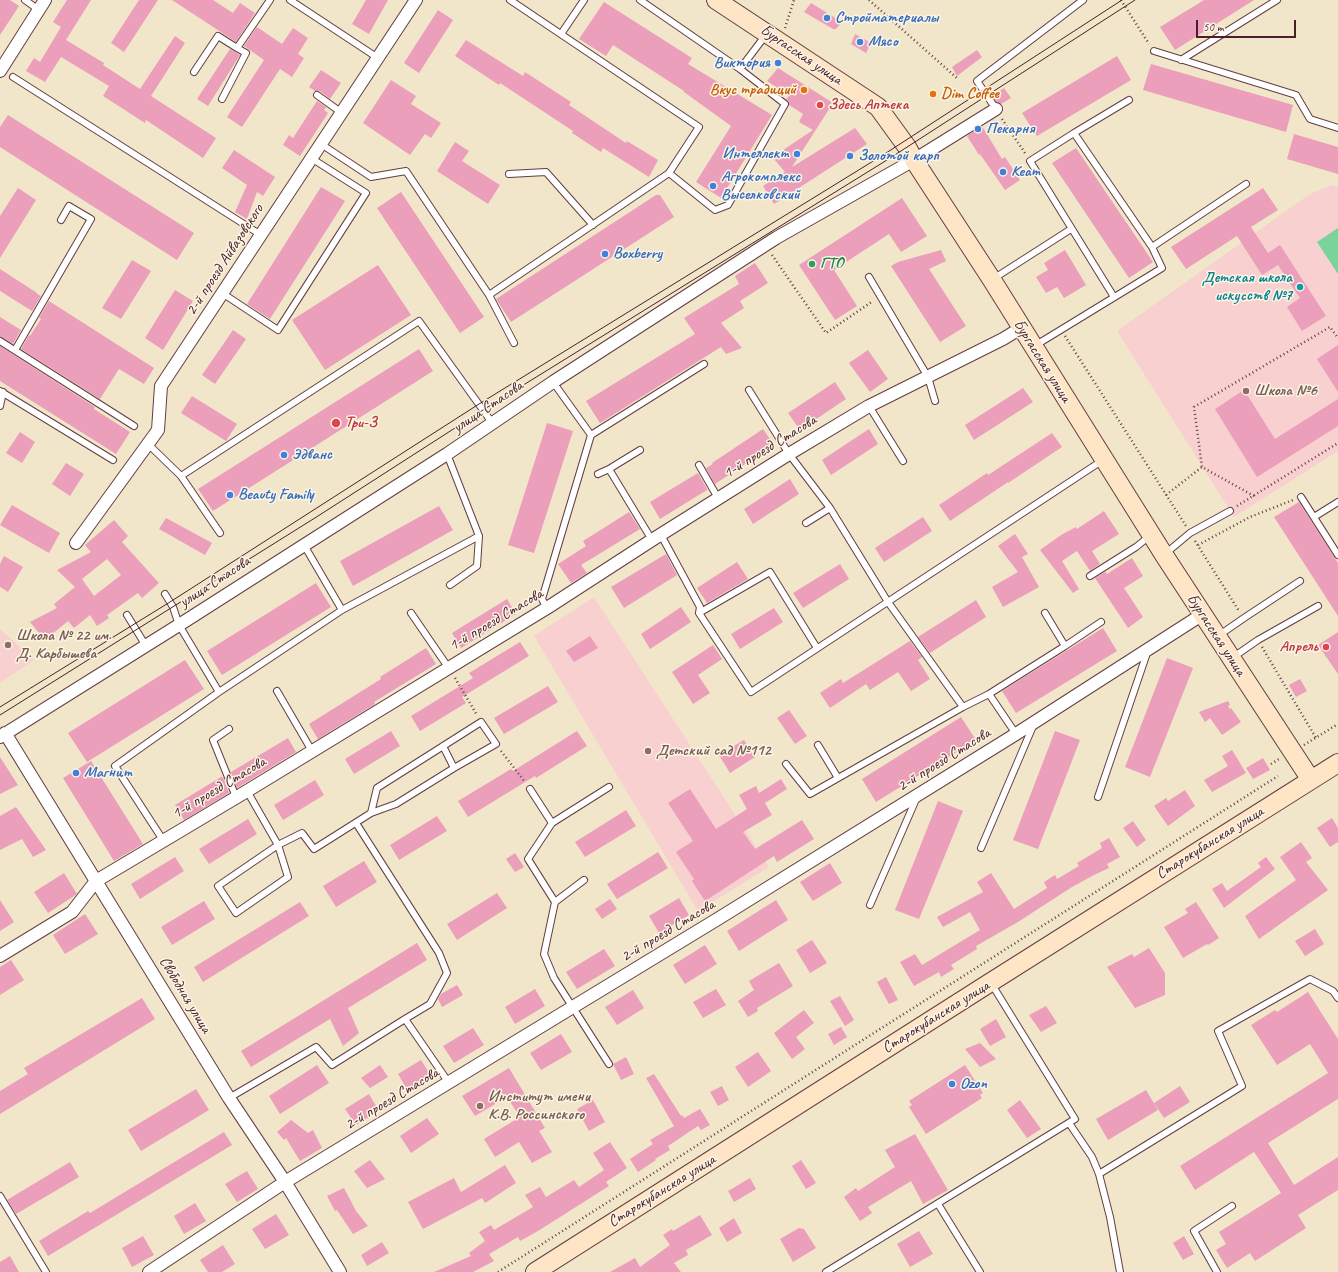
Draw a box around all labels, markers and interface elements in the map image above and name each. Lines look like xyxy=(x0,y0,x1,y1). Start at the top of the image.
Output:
place label: Стройматериалы xyxy=(835,8,938,28)
scale bar xyxy=(1198,12,1298,38)
marker: Стройматериалы xyxy=(822,13,832,23)
text: 50 m xyxy=(1203,19,1223,35)
street label: Бургасская улица xyxy=(756,21,846,89)
place label: Мясо xyxy=(868,32,898,52)
marker: Мясо xyxy=(855,37,865,47)
place label: Виктория xyxy=(714,53,770,73)
marker: Виктория xyxy=(773,58,783,68)
place label: Вкус традиций xyxy=(710,80,796,100)
place label: Dim Coffee xyxy=(941,84,999,104)
marker: Вкус традиций xyxy=(799,85,809,95)
marker: Dim Coffee xyxy=(928,89,938,99)
place label: Здесь Аптека xyxy=(828,95,908,115)
marker: Здесь Аптека xyxy=(815,100,825,110)
place label: Пекарня xyxy=(986,119,1035,139)
marker: Пекарня xyxy=(973,124,983,134)
place label: Интеллект xyxy=(722,144,789,164)
place label: Золотой карп xyxy=(858,146,939,166)
marker: Интеллект xyxy=(792,149,802,159)
marker: Золотой карп xyxy=(845,151,855,161)
place label: Кеат xyxy=(1011,162,1039,182)
place label: Агрокомплекс Выселковский xyxy=(721,167,800,205)
marker: Кеат xyxy=(998,167,1008,177)
marker: Агрокомплекс Выселковский xyxy=(708,181,718,191)
street label: 2-й проезд Айвазовского xyxy=(182,201,268,319)
place label: Boxberry xyxy=(613,244,662,264)
marker: Boxberry xyxy=(600,249,610,259)
place label: ГТО xyxy=(820,254,843,274)
marker: ГТО xyxy=(807,259,817,269)
place label: Детская школа искусств №7 xyxy=(1202,268,1292,306)
marker: Детская школа искусств №7 xyxy=(1295,282,1305,292)
street label: Бургасская улица xyxy=(1009,316,1075,406)
street label: улица Стасова xyxy=(449,376,527,438)
place label: Школа №6 xyxy=(1254,381,1317,401)
marker: Школа №6 xyxy=(1241,386,1251,396)
street label: 1-й проезд Стасова xyxy=(720,411,820,483)
place label: Три-З xyxy=(345,413,377,433)
marker: Три-З xyxy=(330,417,342,429)
place label: Эдванс xyxy=(292,445,332,465)
marker: Эдванс xyxy=(279,450,289,460)
place label: Beauty Family xyxy=(238,485,313,505)
marker: Beauty Family xyxy=(225,490,235,500)
street label: улица Стасова xyxy=(176,552,254,612)
street label: 1-й проезд Стасова xyxy=(446,584,546,656)
street label: Бургасская улица xyxy=(1182,590,1250,680)
place label: Школа № 22 им. Д. Карбышева xyxy=(16,626,111,664)
place label: Апрель xyxy=(1280,637,1318,657)
marker: Школа № 22 им. Д. Карбышева xyxy=(3,640,13,650)
marker: Апрель xyxy=(1321,642,1331,652)
street label: 2-й проезд Стасова xyxy=(894,724,994,796)
place label: Детский сад №112 xyxy=(656,741,771,761)
marker: Детский сад №112 xyxy=(643,746,653,756)
street label: 1-й проезд Стасова xyxy=(169,752,269,824)
place label: Магнит xyxy=(84,763,132,783)
marker: Магнит xyxy=(71,768,81,778)
street label: Старокубанская улица xyxy=(1153,802,1267,884)
street label: 2-й проезд Стасова xyxy=(618,895,718,967)
street label: Свободная улица xyxy=(155,953,215,1037)
street label: Старокубанская улица xyxy=(879,976,993,1058)
street label: 2-й проезд Стасова xyxy=(342,1063,442,1135)
place label: Ozon xyxy=(960,1074,987,1094)
marker: Ozon xyxy=(947,1079,957,1089)
place label: Институт имени К.В. Россинского xyxy=(488,1087,590,1125)
marker: Институт имени К.В. Россинского xyxy=(475,1101,485,1111)
street label: Старокубанская улица xyxy=(605,1150,719,1232)

